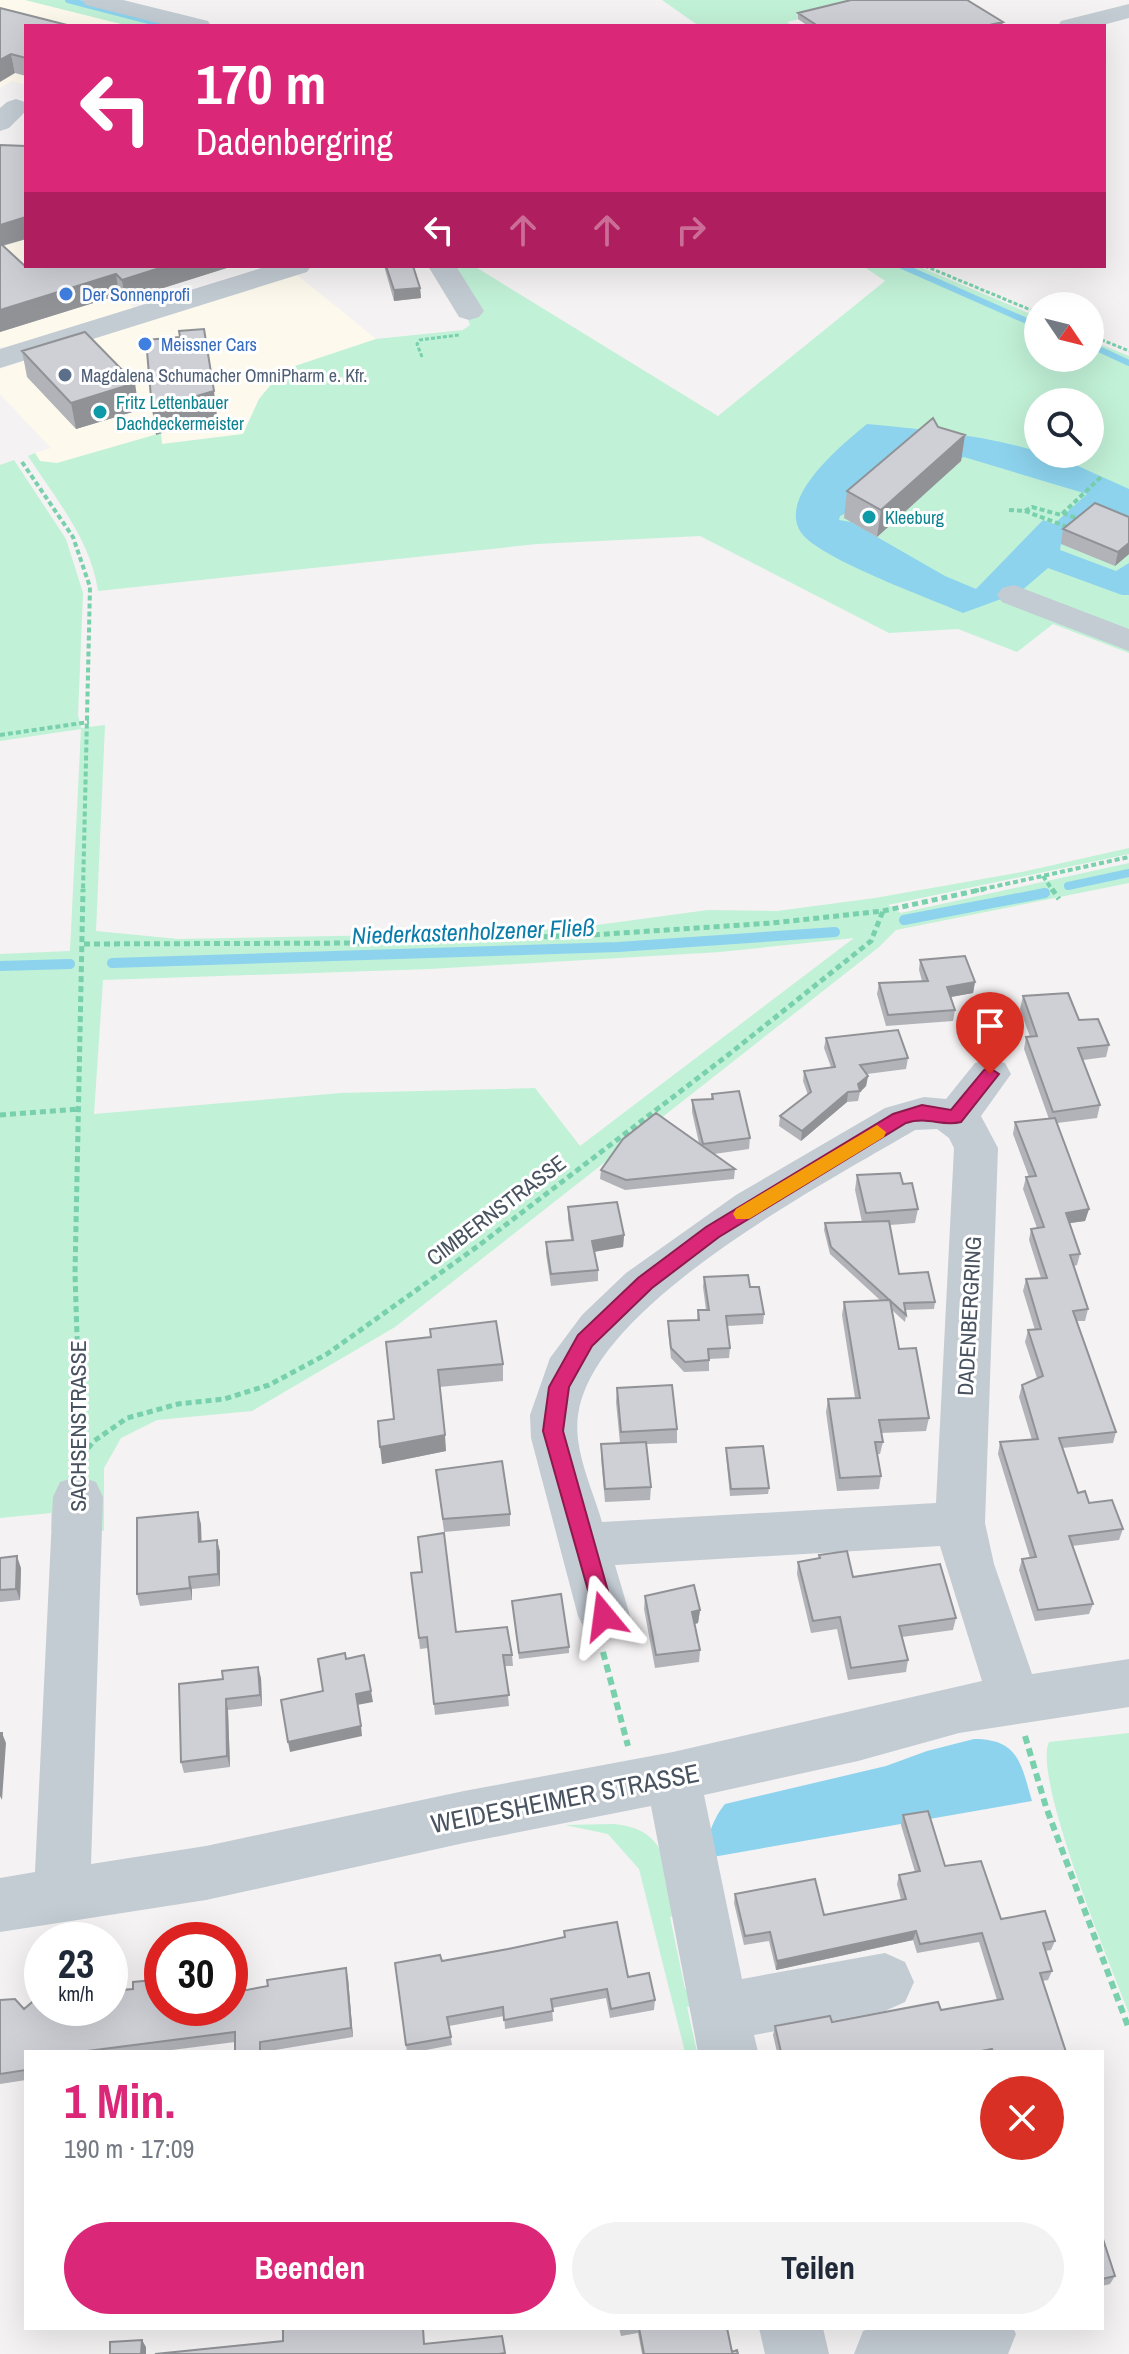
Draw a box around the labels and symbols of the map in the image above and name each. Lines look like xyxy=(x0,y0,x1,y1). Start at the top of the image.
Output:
place label: Der Sonnenprofi xyxy=(82,282,190,307)
marker: Der Sonnenprofi xyxy=(57,285,75,303)
north arrow xyxy=(1024,292,1104,372)
place label: Meissner Cars xyxy=(161,332,257,357)
marker: Meissner Cars xyxy=(136,335,154,353)
place label: Magdalena Schumacher OmniPharm e. Kfr. xyxy=(81,363,367,388)
marker: Magdalena Schumacher OmniPharm e. Kfr. xyxy=(56,366,74,384)
place label: Fritz Lettenbauer Dachdeckermeister xyxy=(116,390,244,436)
marker: Fritz Lettenbauer Dachdeckermeister xyxy=(91,403,109,421)
place label: Kleeburg xyxy=(885,505,945,530)
marker: Kleeburg xyxy=(860,508,878,526)
water label: Niederkastenholzener Fließ xyxy=(351,911,595,951)
pin xyxy=(956,992,1024,1074)
street label: CIMBERNSTRASSE xyxy=(420,1148,572,1272)
street label: DADENBERGRING xyxy=(950,1236,988,1396)
street label: SACHSENSTRASSE xyxy=(63,1340,93,1512)
position arrow xyxy=(562,1574,646,1658)
street label: WEIDESHEIMER STRASSE xyxy=(428,1755,702,1841)
speed limit sign: 30 xyxy=(144,1922,248,2026)

